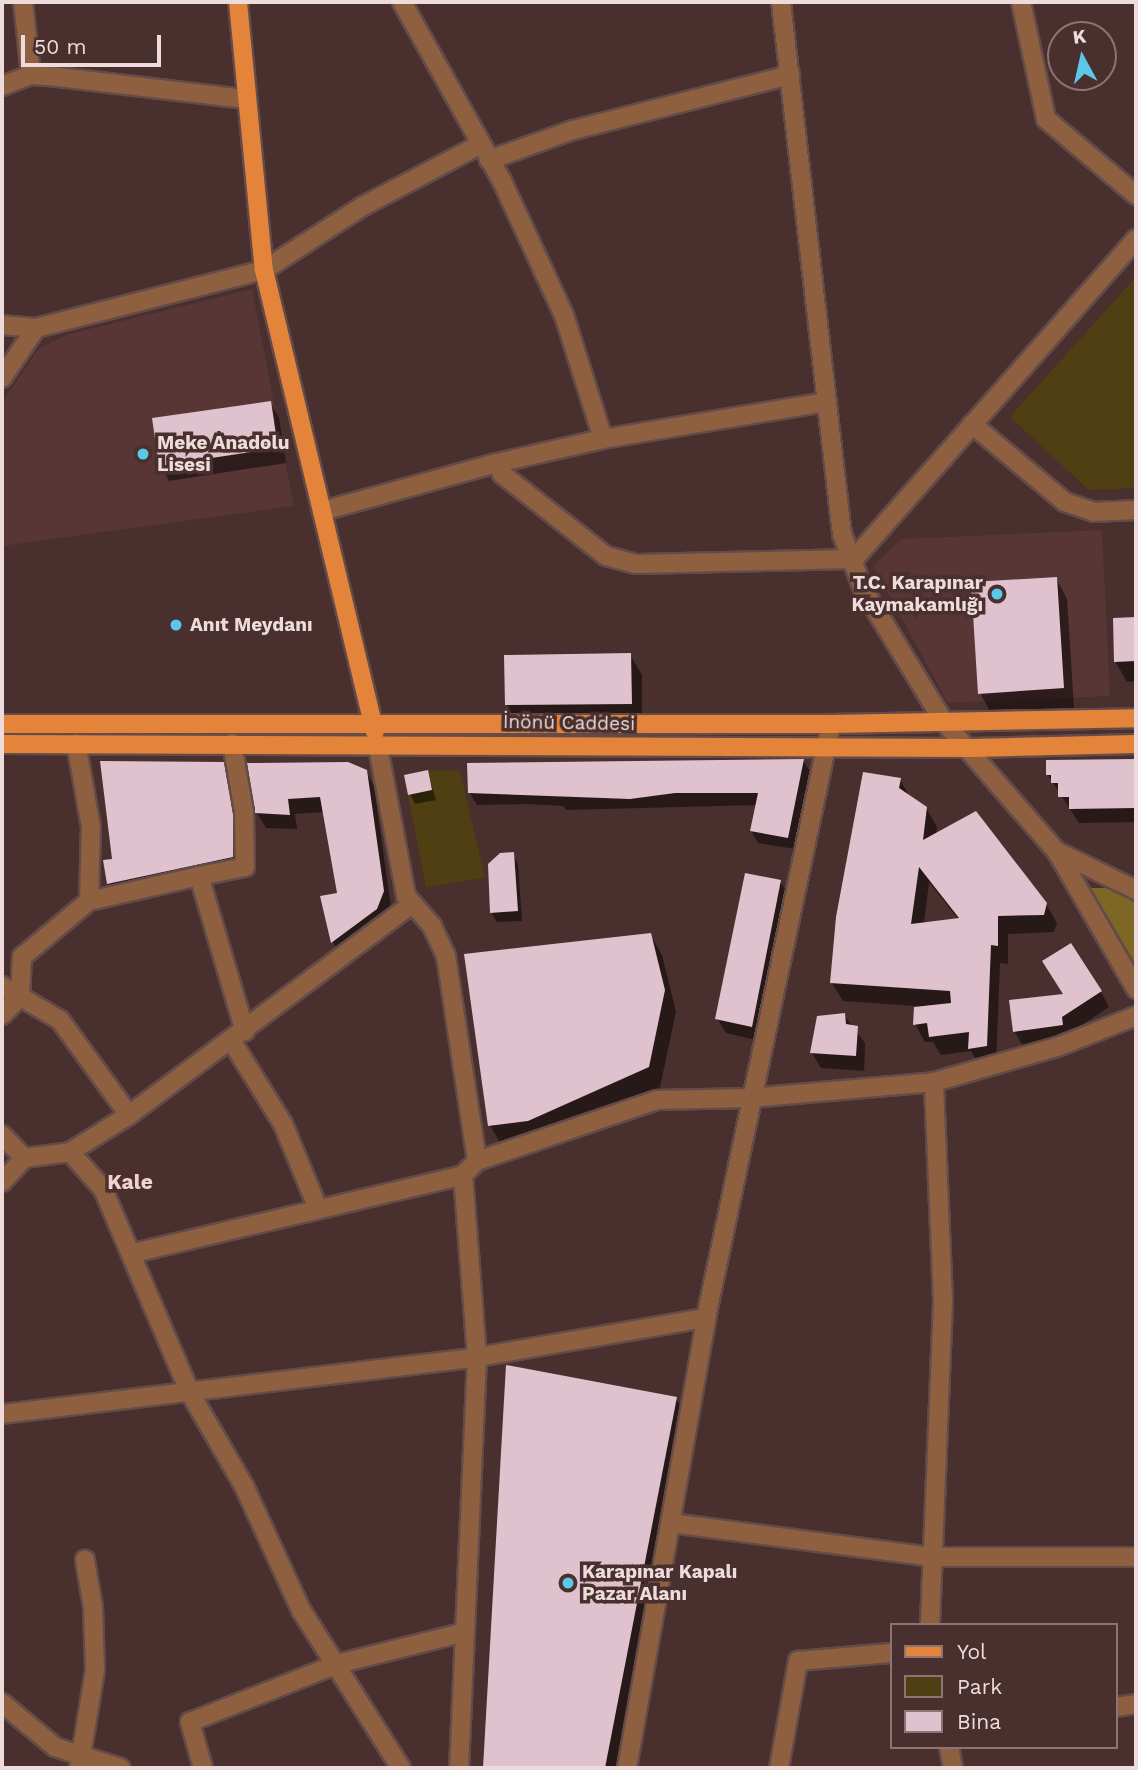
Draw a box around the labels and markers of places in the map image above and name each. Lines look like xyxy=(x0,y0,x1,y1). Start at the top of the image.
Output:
place label: Meke Anadolu Lisesi xyxy=(157,432,290,476)
marker: Meke Anadolu Lisesi xyxy=(135,446,151,462)
place label: T.C. Karapınar Kaymakamlığı xyxy=(851,572,983,616)
marker: T.C. Karapınar Kaymakamlığı xyxy=(989,586,1005,602)
place label: Anıt Meydanı xyxy=(190,614,313,636)
marker: Anıt Meydanı xyxy=(168,617,184,633)
place label: Karapınar Kapalı Pazar Alanı xyxy=(582,1561,738,1605)
marker: Karapınar Kapalı Pazar Alanı xyxy=(560,1575,576,1591)

